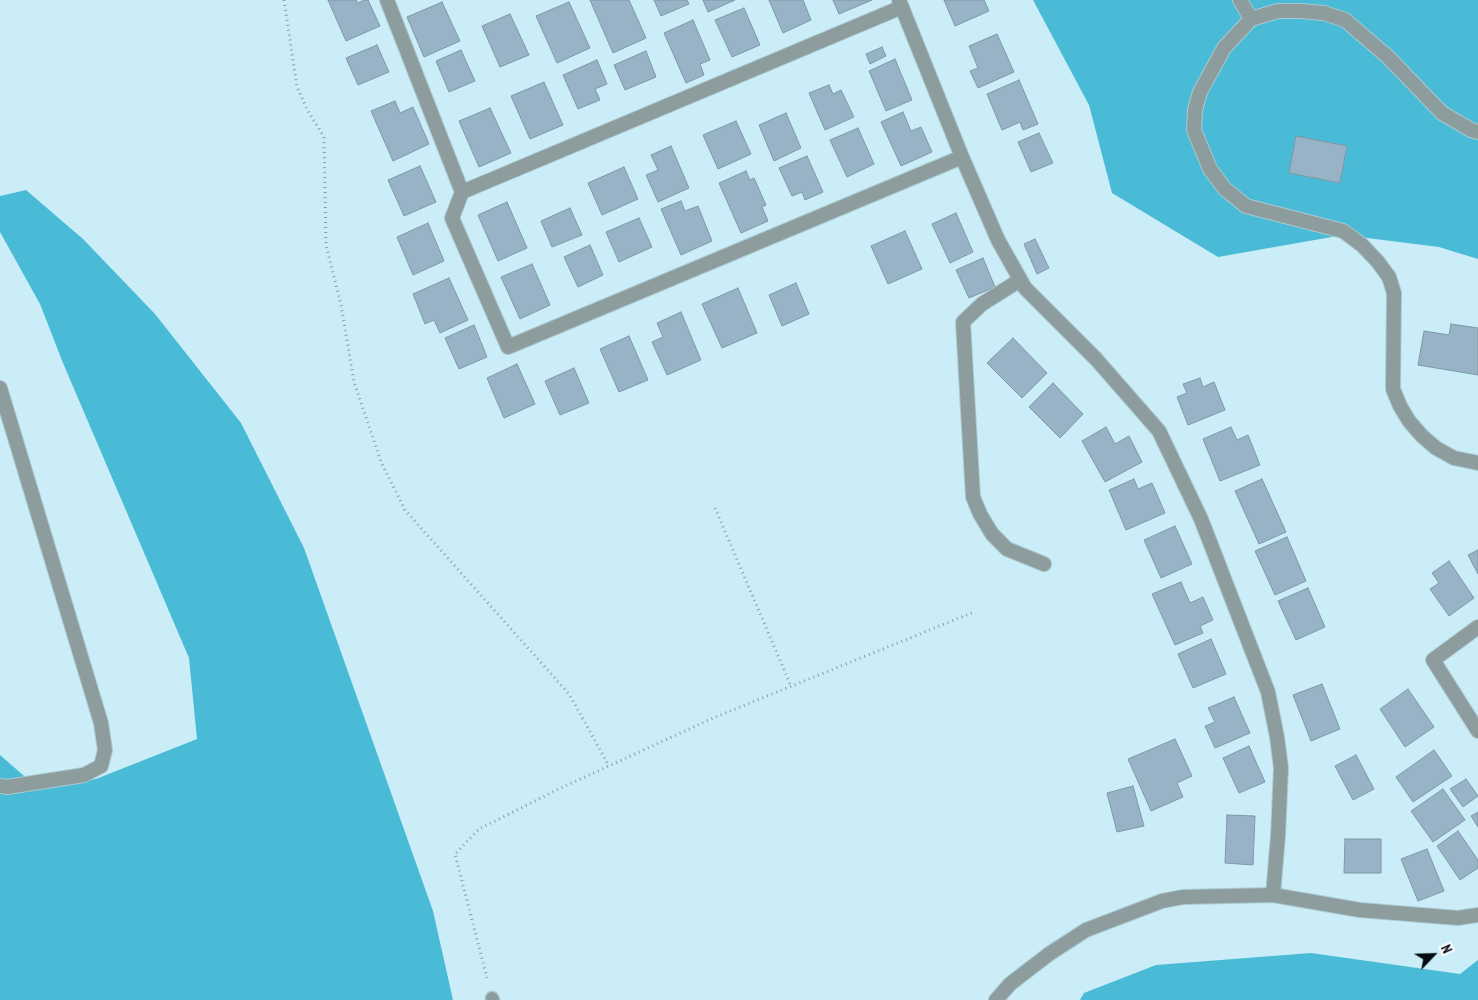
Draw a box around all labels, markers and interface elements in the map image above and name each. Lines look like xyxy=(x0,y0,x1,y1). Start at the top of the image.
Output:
north arrow xyxy=(1408,930,1458,980)
text: N xyxy=(1437,942,1456,956)

